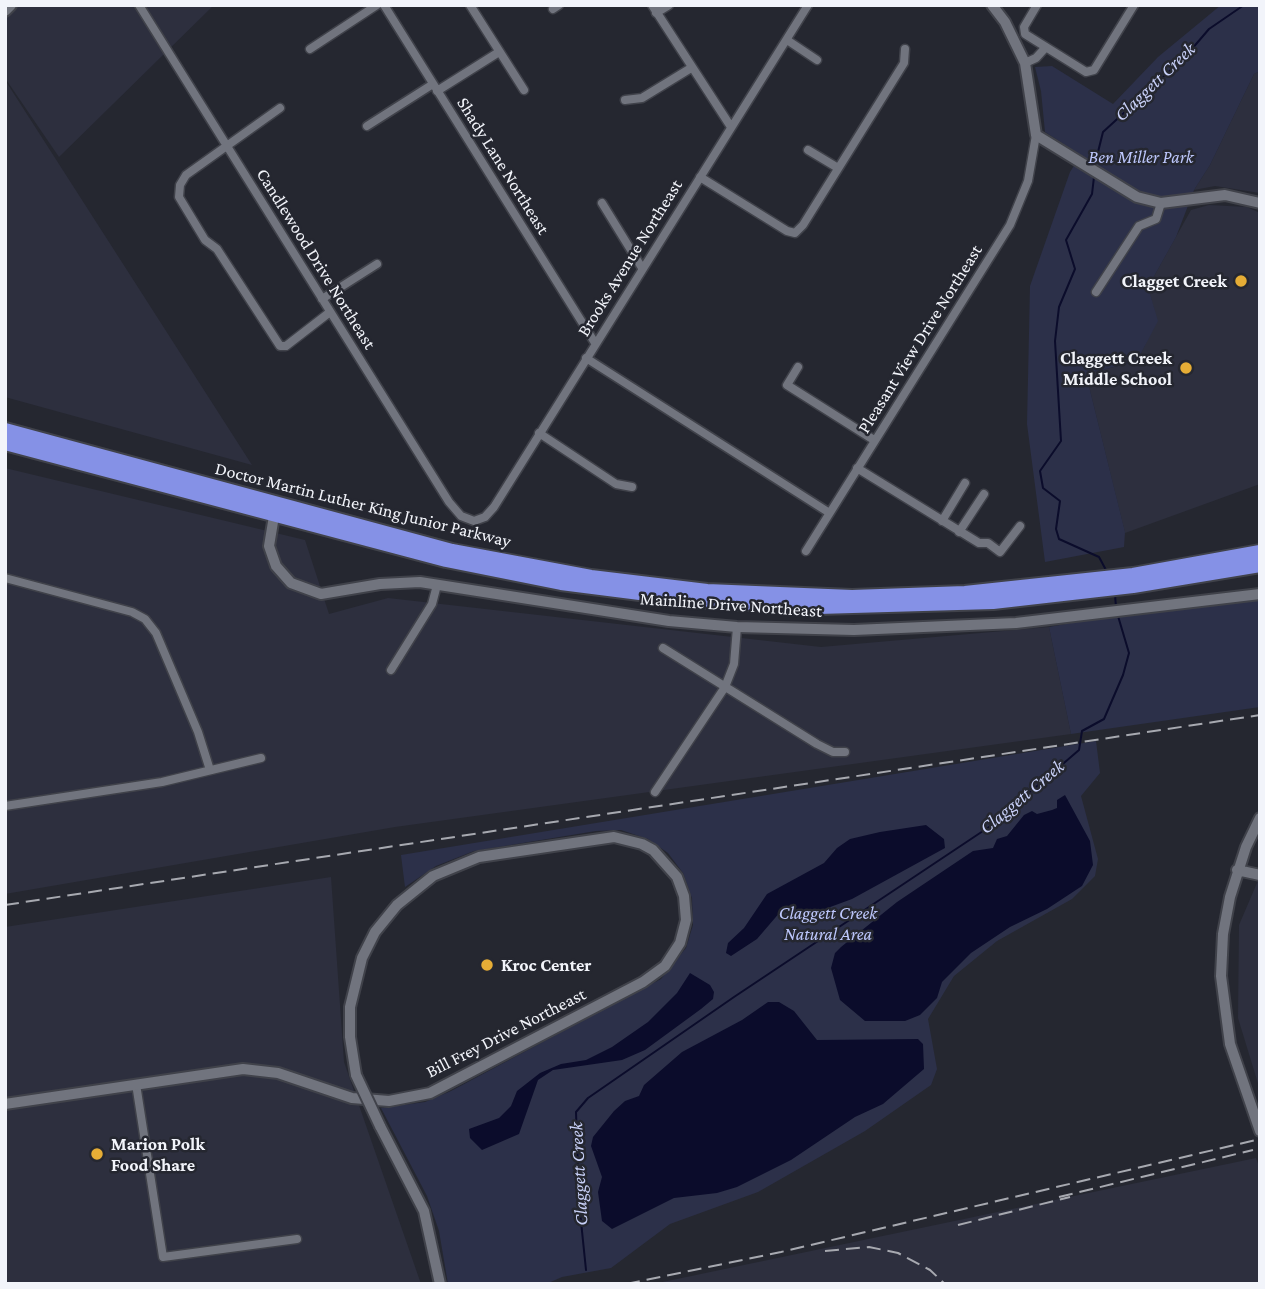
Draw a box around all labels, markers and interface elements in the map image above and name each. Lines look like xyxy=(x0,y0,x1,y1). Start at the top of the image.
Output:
water label: Claggett Creek xyxy=(1110,38,1200,126)
street label: Shady Lane Northeast xyxy=(452,93,554,239)
park label: Ben Miller Park xyxy=(1088,146,1194,168)
street label: Candlewood Drive Northeast xyxy=(252,165,380,353)
street label: Brooks Avenue Northeast xyxy=(573,176,687,340)
street label: Pleasant View Drive Northeast xyxy=(853,241,987,437)
place label: Clagget Creek xyxy=(1121,270,1227,292)
marker: Clagget Creek xyxy=(1233,273,1249,289)
place label: Claggett Creek Middle School xyxy=(1060,347,1172,390)
marker: Claggett Creek Middle School xyxy=(1178,360,1194,376)
street label: Doctor Martin Luther King Junior Parkway xyxy=(213,458,513,552)
street label: Mainline Drive Northeast xyxy=(639,588,823,622)
water label: Claggett Creek xyxy=(975,755,1069,839)
park label: Claggett Creek Natural Area xyxy=(779,902,877,944)
place label: Kroc Center xyxy=(501,954,592,976)
marker: Kroc Center xyxy=(479,957,495,973)
street label: Bill Frey Drive Northeast xyxy=(423,983,589,1083)
water label: Claggett Creek xyxy=(565,1122,593,1226)
place label: Marion Polk Food Share xyxy=(111,1133,205,1176)
marker: Marion Polk Food Share xyxy=(89,1146,105,1162)

